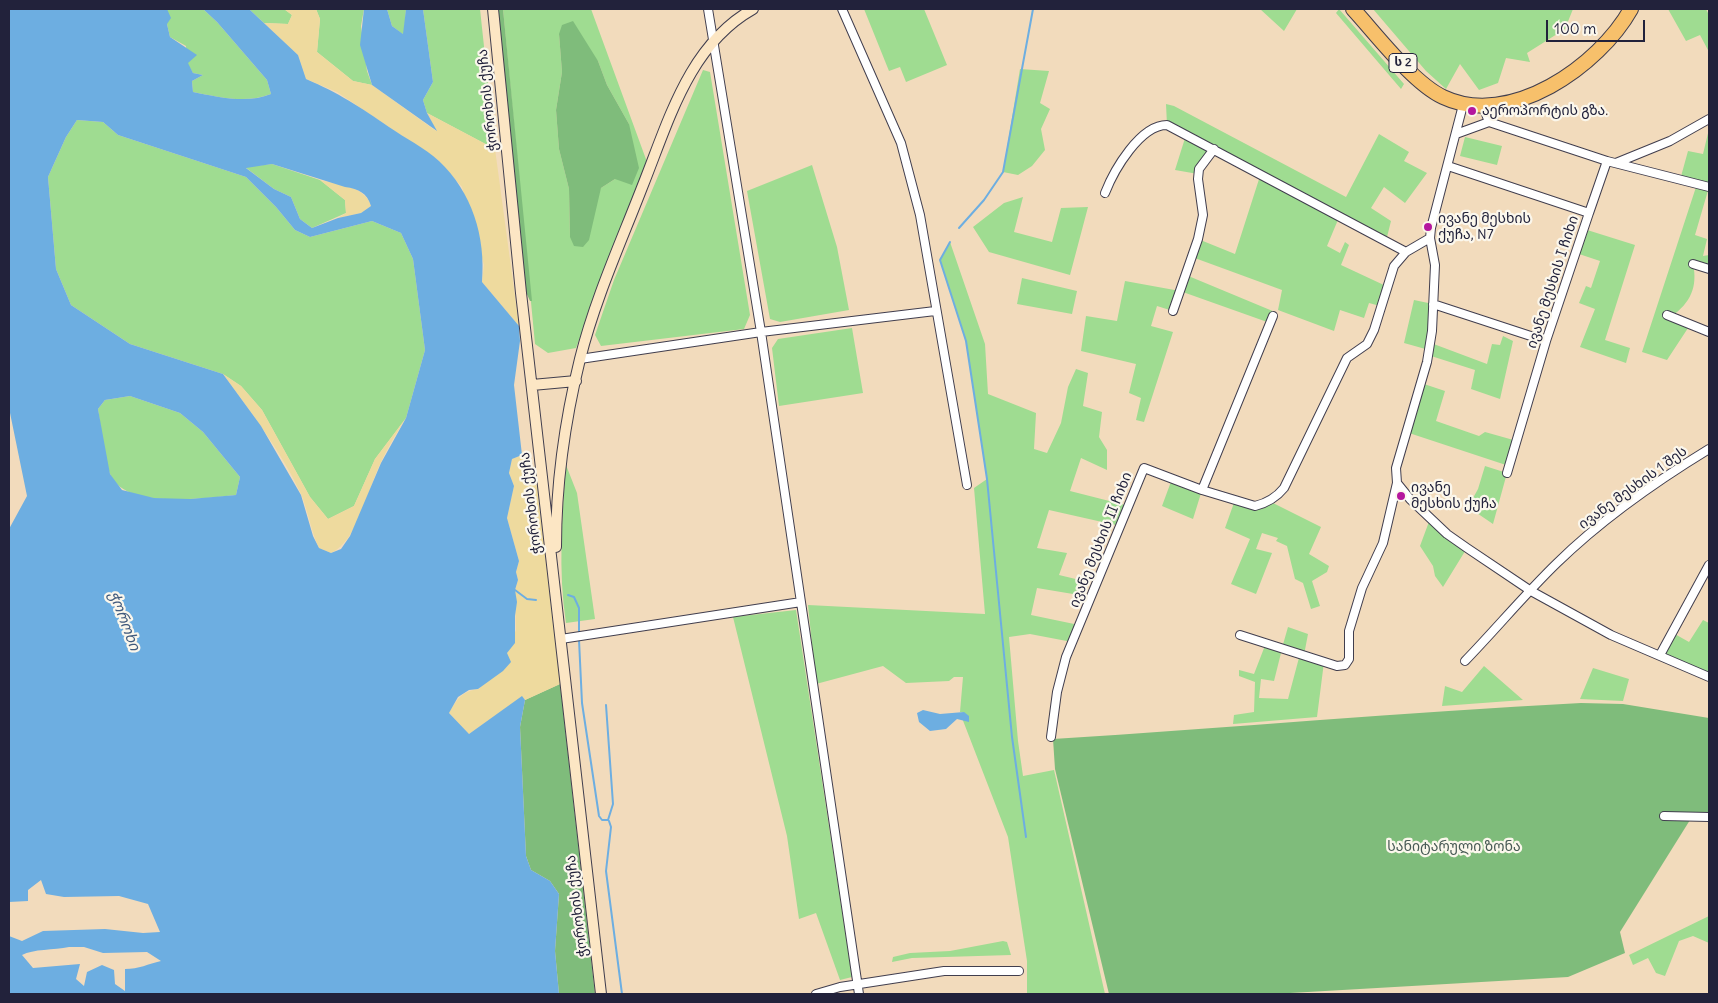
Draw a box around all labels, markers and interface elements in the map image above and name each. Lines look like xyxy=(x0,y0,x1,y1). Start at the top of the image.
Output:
scale bar xyxy=(1548,10,1647,42)
text: 100 m xyxy=(1554,19,1596,38)
street label: ჭოროხის ქუჩა xyxy=(474,48,502,152)
road number: ს 2 xyxy=(1389,54,1417,72)
place label: აეროპორტის გზა. xyxy=(1482,103,1608,119)
marker: აეროპორტის გზა. xyxy=(1466,105,1478,117)
place label: ივანე მესხის ქუჩა, N7 xyxy=(1438,211,1531,243)
street label: ივანე მესხის I ჩიხი xyxy=(1524,213,1582,351)
marker: ივანე მესხის ქუჩა, N7 xyxy=(1422,221,1434,233)
street label: ივანე მესხის 1 შეს xyxy=(1575,443,1691,533)
street label: ჭოროხის ქუჩა xyxy=(516,451,546,555)
street label: ივანე მესხის II ჩიხი xyxy=(1066,470,1136,610)
place label: ივანე მესხის ქუჩა xyxy=(1411,480,1497,512)
marker: ივანე მესხის ქუჩა xyxy=(1395,490,1407,502)
water label: ჭოროხი xyxy=(104,589,144,653)
park label: სანიტარული ზონა xyxy=(1387,839,1521,855)
street label: ჭოროხის ქუჩა xyxy=(562,854,592,958)

